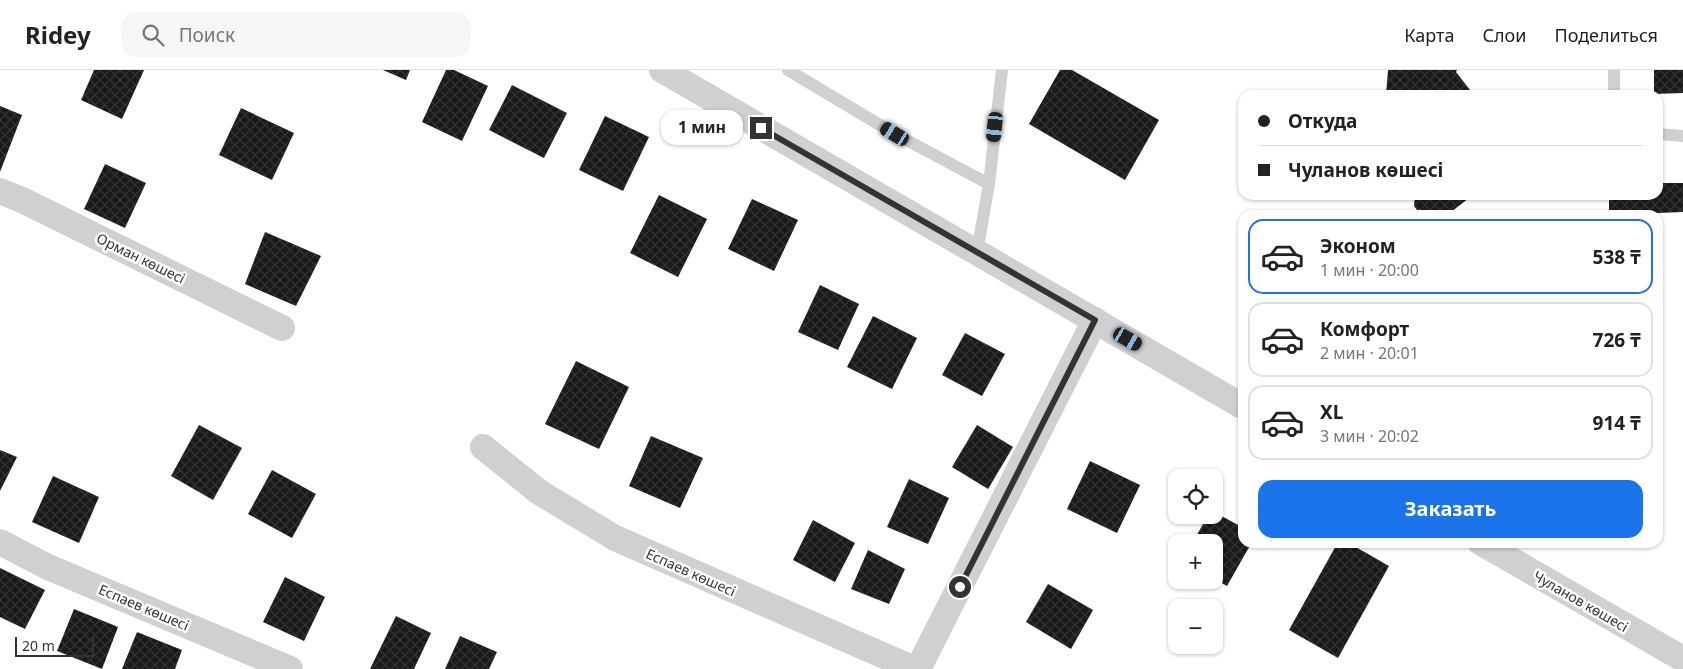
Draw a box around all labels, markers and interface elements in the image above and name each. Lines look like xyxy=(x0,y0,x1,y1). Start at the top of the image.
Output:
search box xyxy=(121,12,471,57)
text: Ridey xyxy=(25,18,91,51)
icon: search xyxy=(139,21,167,49)
text: Поиск xyxy=(179,22,235,48)
text: Карта xyxy=(1404,23,1454,47)
text: Слои xyxy=(1482,23,1526,47)
text: Поделиться xyxy=(1554,23,1658,47)
text: Откуда xyxy=(1288,108,1357,134)
callout: 1 мин xyxy=(661,110,744,146)
car xyxy=(985,111,1004,143)
text: 1 мин xyxy=(678,116,726,138)
route end xyxy=(750,117,772,139)
car xyxy=(878,120,911,148)
text: Чуланов көшесі xyxy=(1288,157,1443,183)
street label: Орман көшесі xyxy=(94,228,188,288)
text: Эконом xyxy=(1320,233,1396,259)
icon: car xyxy=(1260,234,1305,279)
text: 538 ₸ xyxy=(1593,244,1641,270)
text: 1 мин · 20:00 xyxy=(1320,259,1419,281)
text: Комфорт xyxy=(1320,316,1409,342)
icon: car xyxy=(1260,317,1305,362)
car xyxy=(1111,325,1144,353)
text: 726 ₸ xyxy=(1593,327,1641,353)
text: 2 мин · 20:01 xyxy=(1320,342,1419,364)
text: XL xyxy=(1320,399,1343,425)
icon: car xyxy=(1260,400,1305,445)
text: 914 ₸ xyxy=(1593,410,1641,436)
text: 3 мин · 20:02 xyxy=(1320,425,1419,447)
map controls xyxy=(1168,469,1223,654)
button: locate xyxy=(1168,469,1223,524)
button: Заказать xyxy=(1258,480,1643,538)
button: + xyxy=(1168,534,1223,589)
street label: Еспаев көшесі xyxy=(643,544,739,600)
street label: Чуланов көшесі xyxy=(1530,566,1632,636)
route start xyxy=(949,576,971,598)
street label: Еспаев көшесі xyxy=(96,579,192,635)
button: − xyxy=(1168,599,1223,654)
scale bar xyxy=(15,634,94,657)
text: 20 m xyxy=(22,636,55,655)

